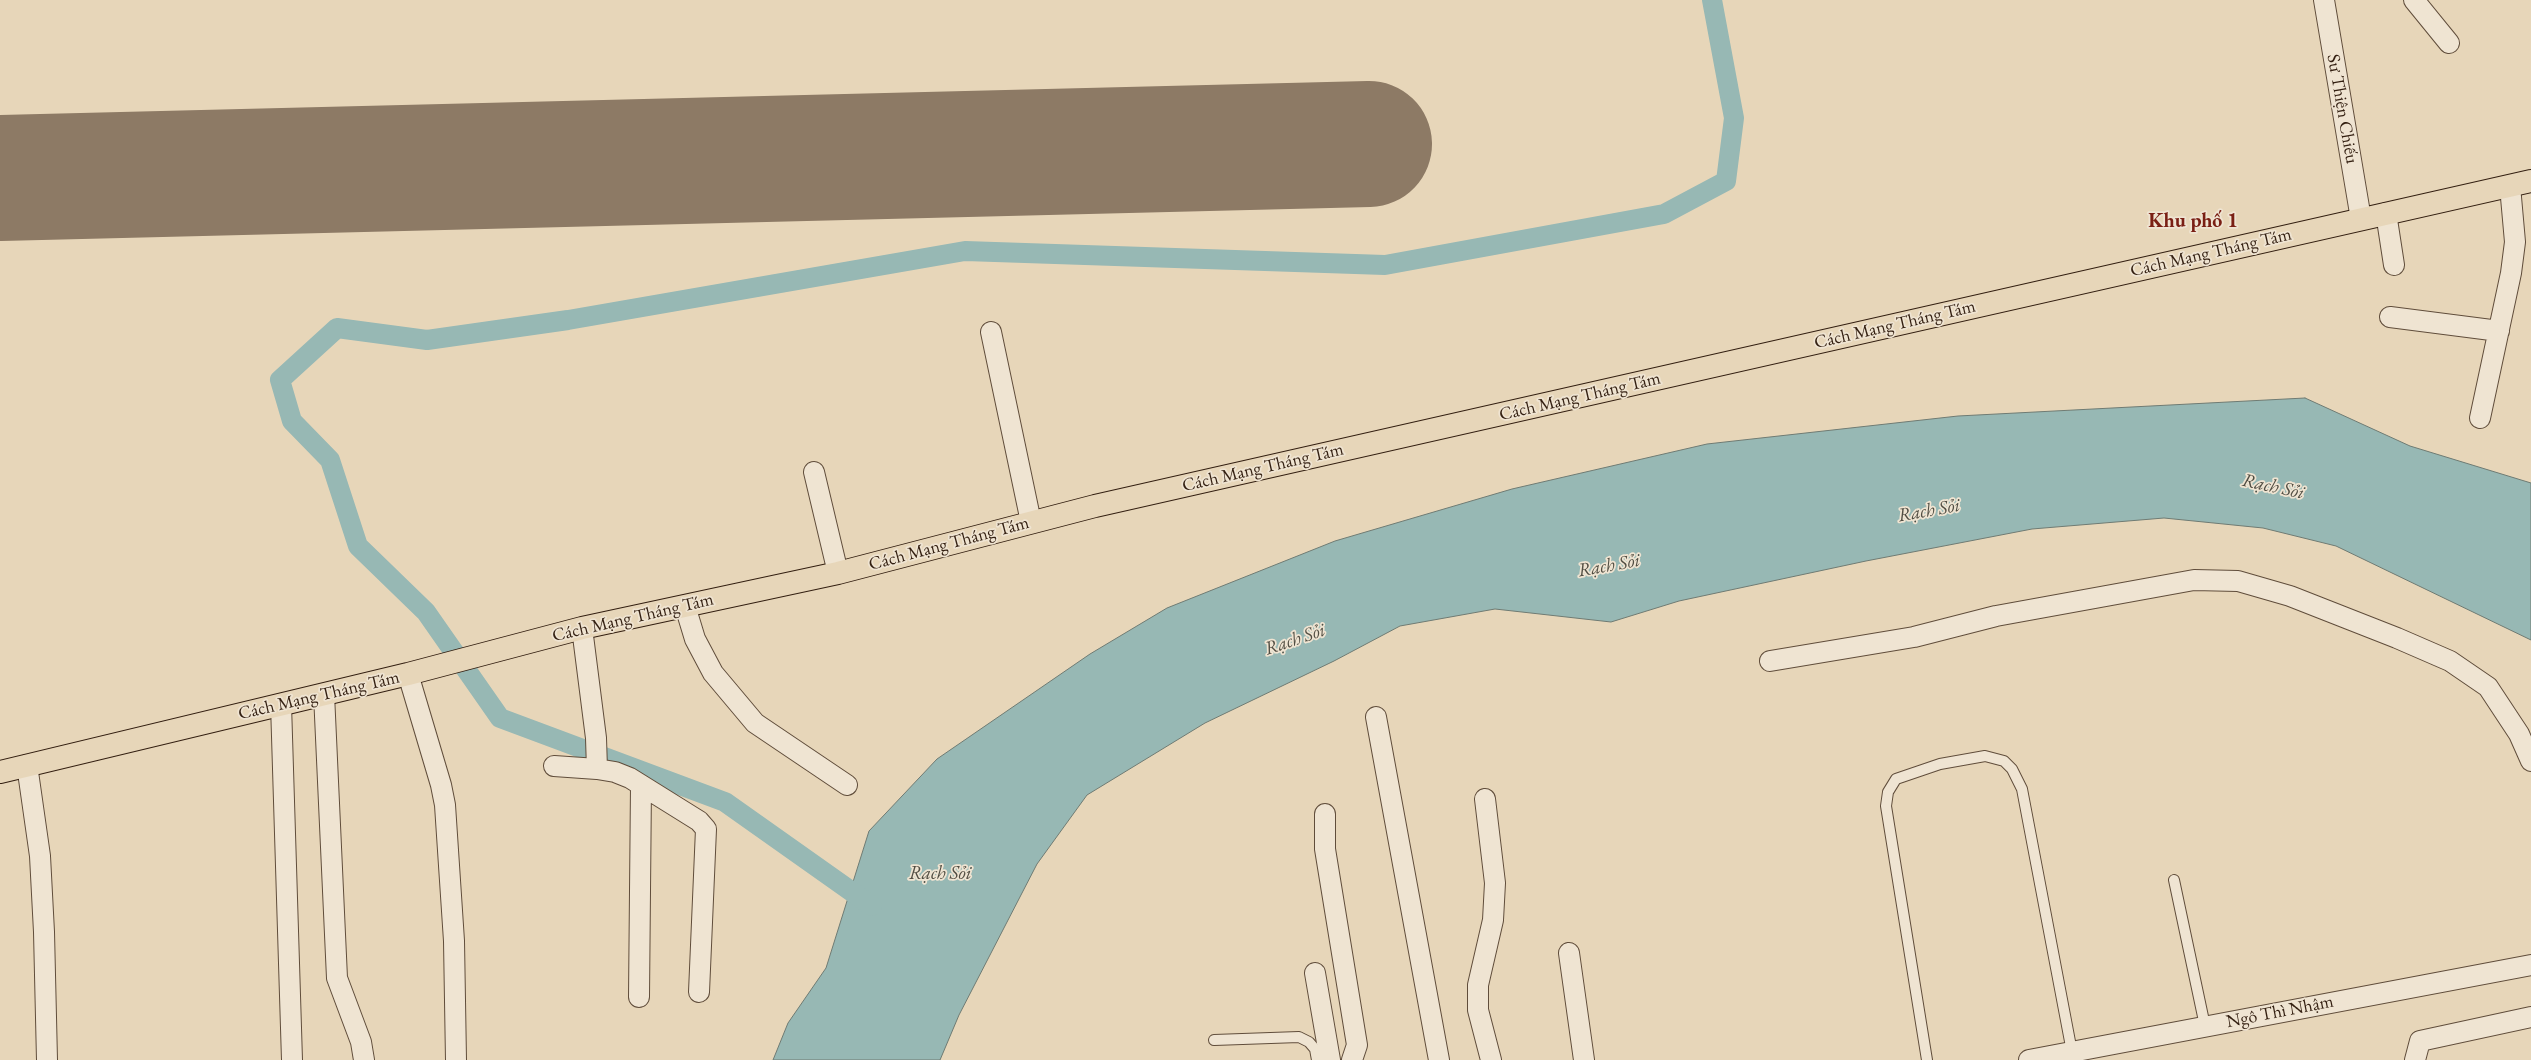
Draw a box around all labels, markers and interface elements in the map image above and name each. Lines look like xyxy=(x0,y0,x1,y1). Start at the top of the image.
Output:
street label: Sư Thiện Chiếu xyxy=(2322,53,2362,165)
district label: Khu phố 1 xyxy=(2148,210,2238,234)
street label: Cách Mạng Tháng Tám xyxy=(2128,224,2294,282)
street label: Cách Mạng Tháng Tám xyxy=(1812,296,1978,354)
street label: Cách Mạng Tháng Tám xyxy=(1497,368,1663,426)
street label: Cách Mạng Tháng Tám xyxy=(1180,439,1346,497)
water label: Rạch Sỏi xyxy=(2240,469,2306,505)
water label: Rạch Sỏi xyxy=(1896,494,1962,528)
street label: Cách Mạng Tháng Tám xyxy=(867,512,1031,576)
water label: Rạch Sỏi xyxy=(1576,549,1642,583)
street label: Cách Mạng Tháng Tám xyxy=(550,589,716,647)
water label: Rạch Sỏi xyxy=(1262,619,1328,661)
street label: Cách Mạng Tháng Tám xyxy=(236,667,402,725)
water label: Rạch Sỏi xyxy=(909,863,971,885)
street label: Ngô Thì Nhậm xyxy=(2225,991,2335,1033)

